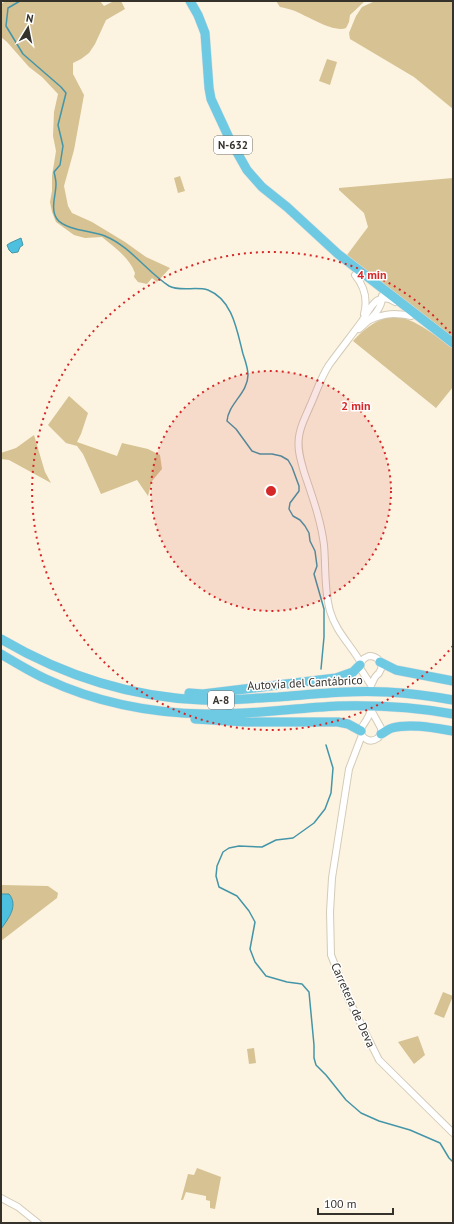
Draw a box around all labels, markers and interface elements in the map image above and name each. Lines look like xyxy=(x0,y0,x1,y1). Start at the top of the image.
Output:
north arrow xyxy=(8,8,48,48)
text: N xyxy=(25,11,35,26)
road number: N-632 xyxy=(214,136,252,154)
text: 4 min xyxy=(357,267,387,282)
text: 2 min xyxy=(341,398,371,413)
centre of rings xyxy=(264,484,278,498)
street label: Autovía del Cantábrico xyxy=(247,672,363,693)
road number: A-8 xyxy=(208,691,234,709)
street label: Carretera de Deva xyxy=(328,960,379,1050)
scale bar xyxy=(318,1190,393,1216)
text: 100 m xyxy=(324,1196,357,1211)

